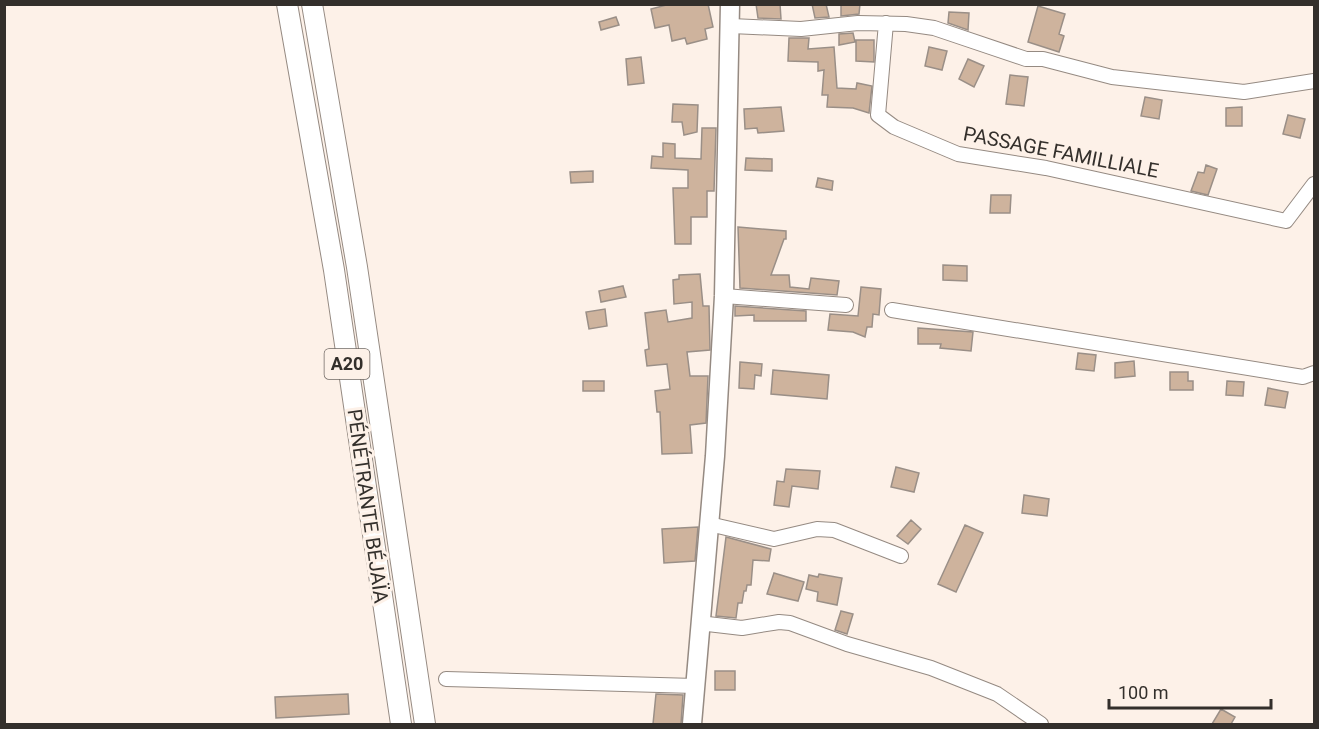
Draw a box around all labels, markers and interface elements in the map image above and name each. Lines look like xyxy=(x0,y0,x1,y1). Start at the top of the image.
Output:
street label: PASSAGE FAMILLIALE xyxy=(961,121,1161,183)
road number: A20 xyxy=(324,349,370,379)
street label: PÉNÉTRANTE BÉJAÏA xyxy=(342,407,394,605)
scale bar xyxy=(1109,672,1271,710)
text: 100 m xyxy=(1118,682,1169,703)

